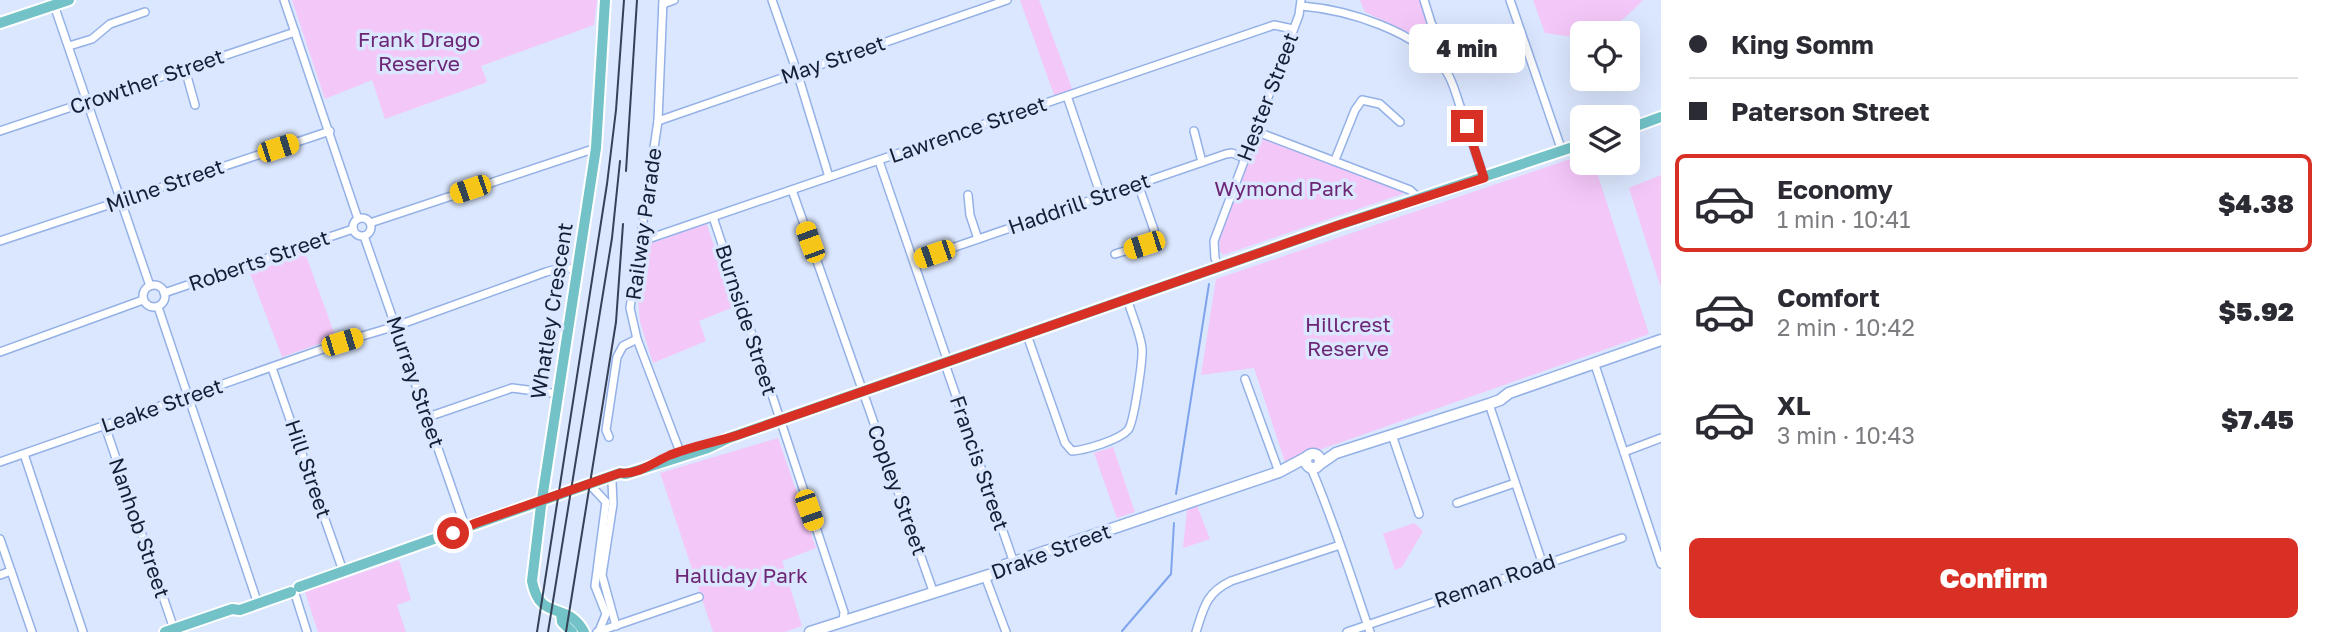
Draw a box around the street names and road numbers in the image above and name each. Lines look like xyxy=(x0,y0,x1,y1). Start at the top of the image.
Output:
street label: May Street xyxy=(777,29,888,89)
street label: Hester Street xyxy=(1231,29,1303,165)
street label: Crowther Street xyxy=(66,43,227,120)
street label: Lawrence Street xyxy=(885,90,1050,168)
street label: Railway Parade xyxy=(619,146,667,302)
street label: Milne Street xyxy=(102,153,227,217)
street label: Haddrill Street xyxy=(1004,167,1153,239)
street label: Whatley Crescent xyxy=(524,221,578,401)
street label: Roberts Street xyxy=(185,224,333,296)
street label: Burnside Street xyxy=(710,241,784,398)
street label: Murray Street xyxy=(381,312,451,451)
street label: Leake Street xyxy=(97,372,226,438)
street label: Francis Street xyxy=(945,392,1015,534)
street label: Hill Street xyxy=(280,416,338,521)
street label: Copley Street xyxy=(862,421,934,559)
street label: Nanhob Street xyxy=(104,454,176,601)
street label: Drake Street xyxy=(987,517,1114,585)
street label: Reman Road xyxy=(1431,547,1559,613)

